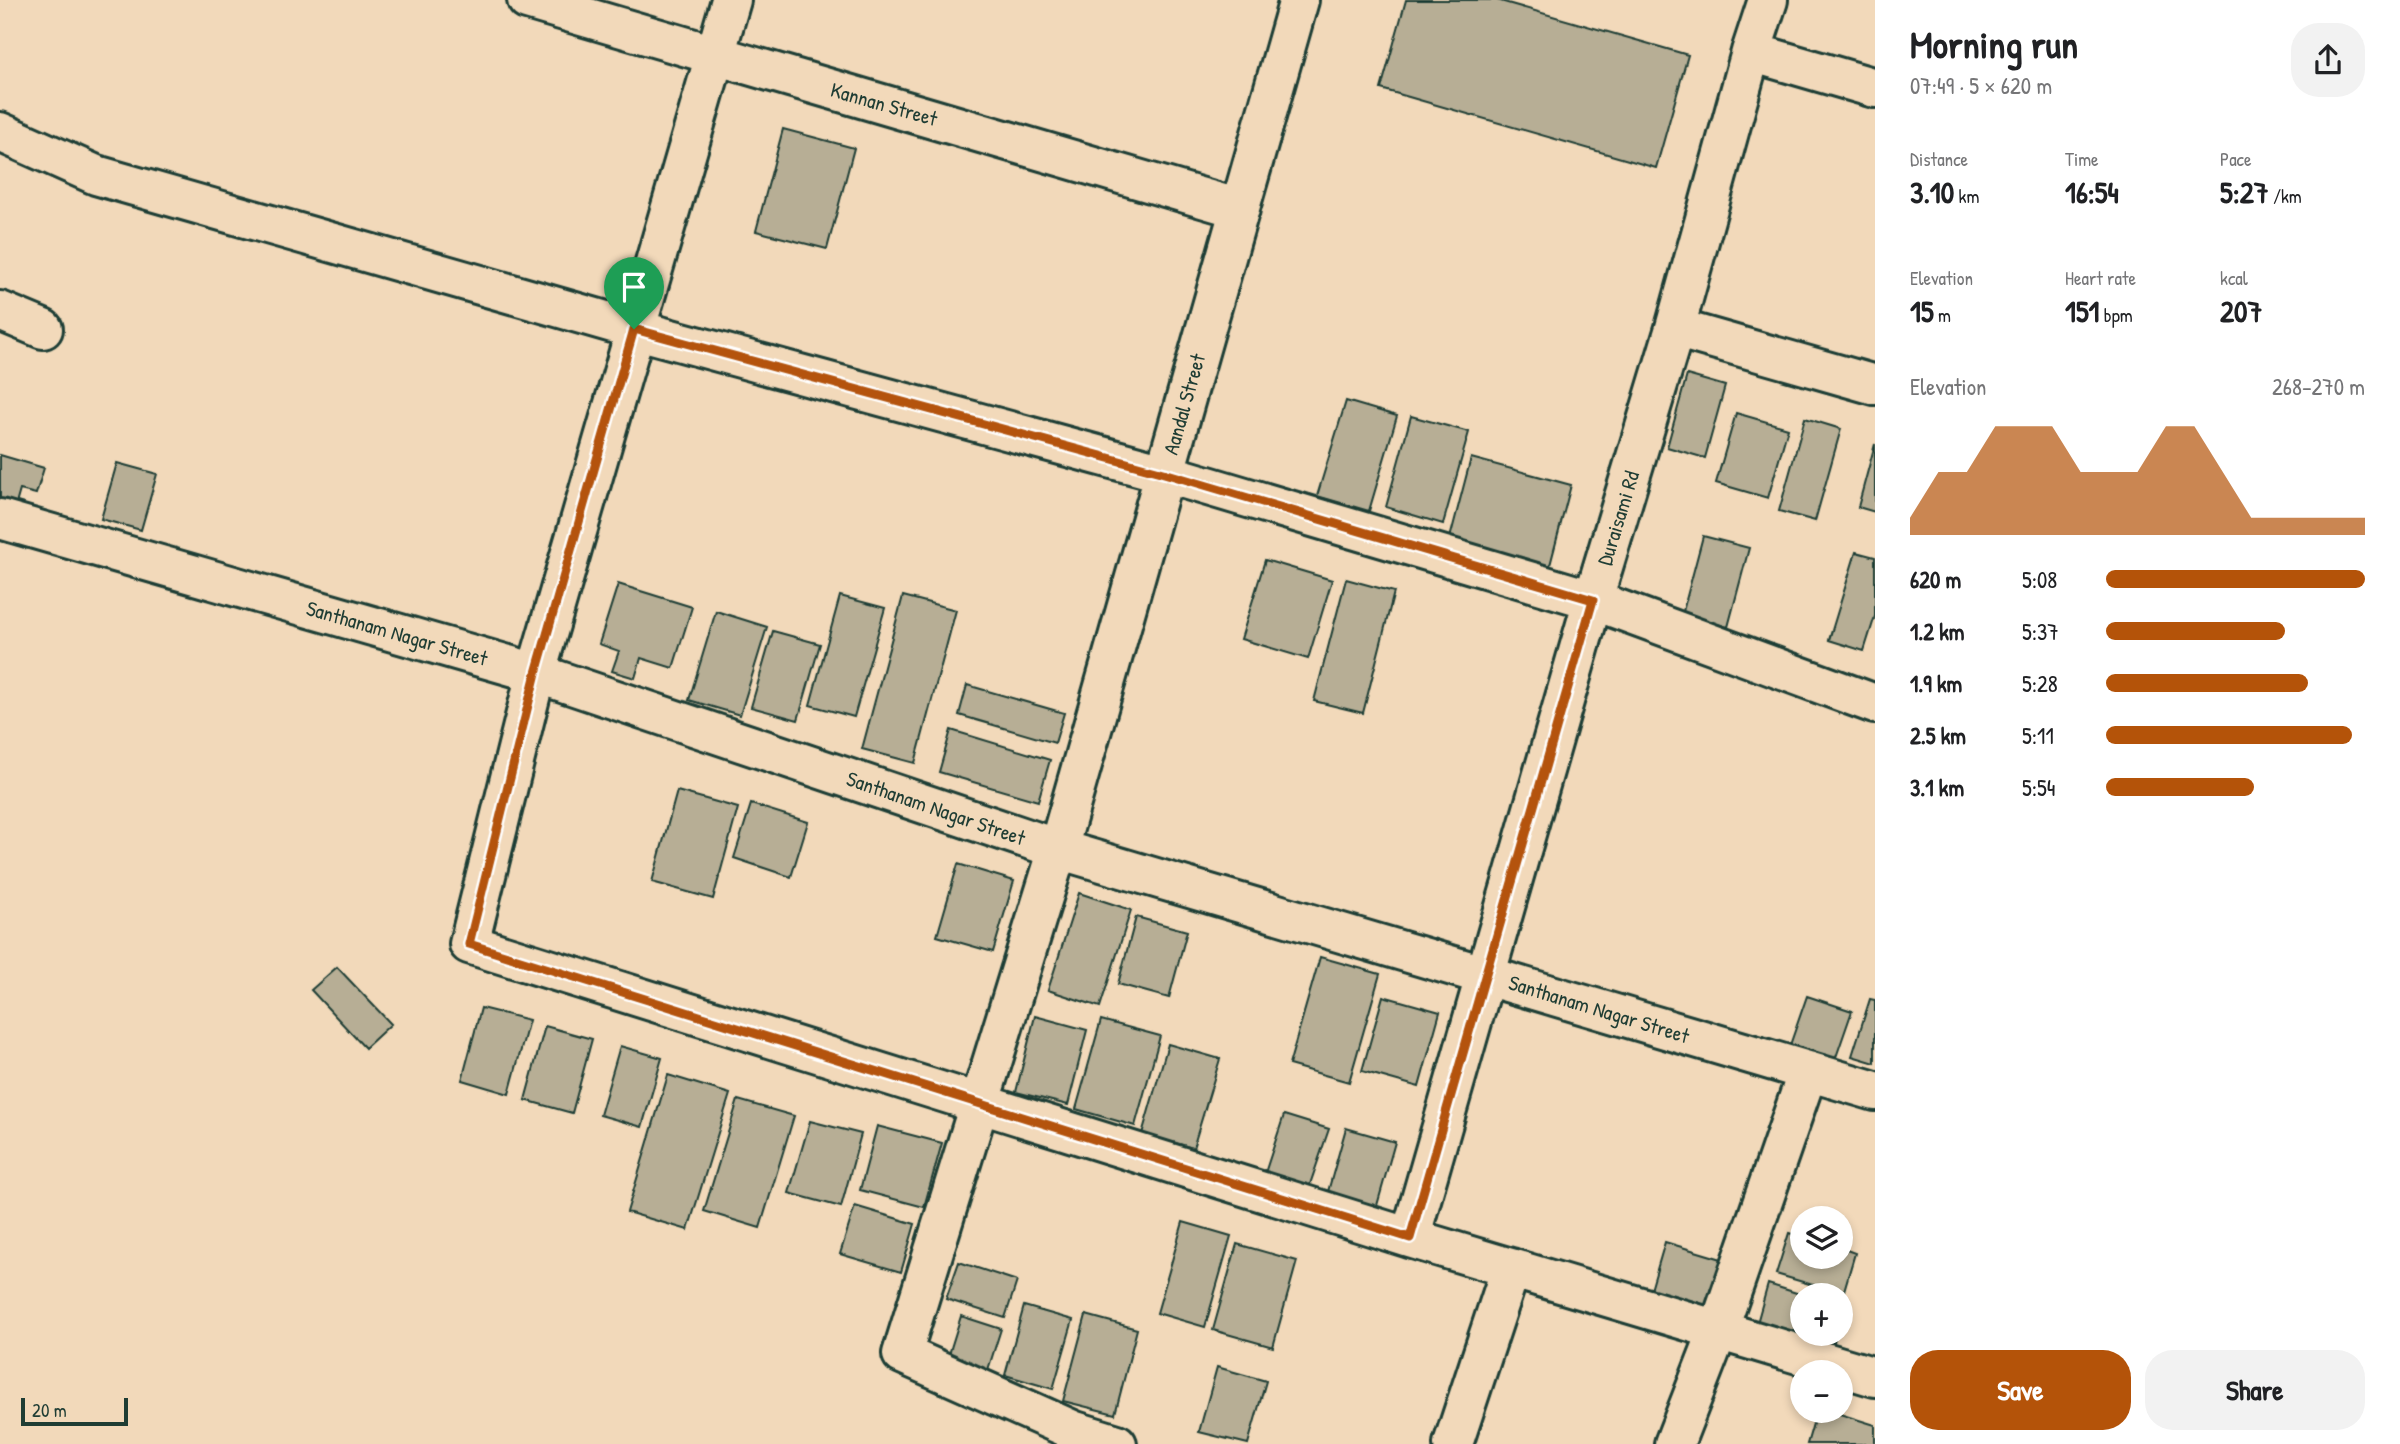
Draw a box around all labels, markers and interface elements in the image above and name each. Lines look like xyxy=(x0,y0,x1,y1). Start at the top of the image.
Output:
text: Morning run xyxy=(1910,18,2078,70)
button: share xyxy=(2291,23,2365,97)
text: 07:49 · 5 × 620 m xyxy=(1910,70,2052,101)
street label: Kannan Street xyxy=(827,75,941,133)
text: Distance xyxy=(1910,146,1968,172)
text: Time xyxy=(2065,146,2099,172)
text: Pace xyxy=(2220,146,2252,172)
text: 3.10 xyxy=(1910,172,1954,212)
text: 16:54 xyxy=(2065,172,2119,212)
text: 5:27 xyxy=(2220,172,2269,212)
text: km xyxy=(1954,183,1979,209)
text: /km xyxy=(2269,183,2302,209)
pin xyxy=(604,257,664,329)
text: Elevation xyxy=(1910,265,1973,291)
text: Heart rate xyxy=(2065,265,2136,291)
text: kcal xyxy=(2220,265,2248,291)
icon: arrive xyxy=(615,268,653,306)
text: 15 xyxy=(1910,291,1934,331)
text: 151 xyxy=(2065,291,2099,331)
text: 207 xyxy=(2220,291,2262,331)
text: m xyxy=(1934,302,1951,328)
text: bpm xyxy=(2099,302,2133,328)
street label: Aandal Street xyxy=(1156,349,1212,458)
text: Elevation xyxy=(1910,371,1986,402)
text: 268–270 m xyxy=(2272,371,2365,402)
street label: Duraisami Rd xyxy=(1590,467,1646,569)
text: 620 m xyxy=(1910,564,1961,595)
text: 5:08 xyxy=(2022,564,2057,595)
street label: Santhanam Nagar Street xyxy=(303,593,492,673)
text: 1.2 km xyxy=(1910,616,1965,647)
text: 5:37 xyxy=(2022,616,2059,647)
text: 1.9 km xyxy=(1910,668,1962,699)
text: 5:28 xyxy=(2022,668,2058,699)
text: 2.5 km xyxy=(1910,720,1966,751)
text: 5:11 xyxy=(2022,720,2054,751)
street label: Santhanam Nagar Street xyxy=(843,764,1030,852)
text: 3.1 km xyxy=(1910,772,1964,803)
text: 5:54 xyxy=(2022,772,2055,803)
street label: Santhanam Nagar Street xyxy=(1505,968,1694,1050)
map controls xyxy=(1790,1206,1853,1423)
button: layers xyxy=(1790,1206,1853,1269)
button: + xyxy=(1790,1283,1853,1346)
button: Save xyxy=(1910,1350,2131,1430)
button: Share xyxy=(2145,1350,2365,1430)
button: − xyxy=(1790,1360,1853,1423)
scale bar xyxy=(21,1395,128,1427)
text: 20 m xyxy=(32,1397,67,1423)

